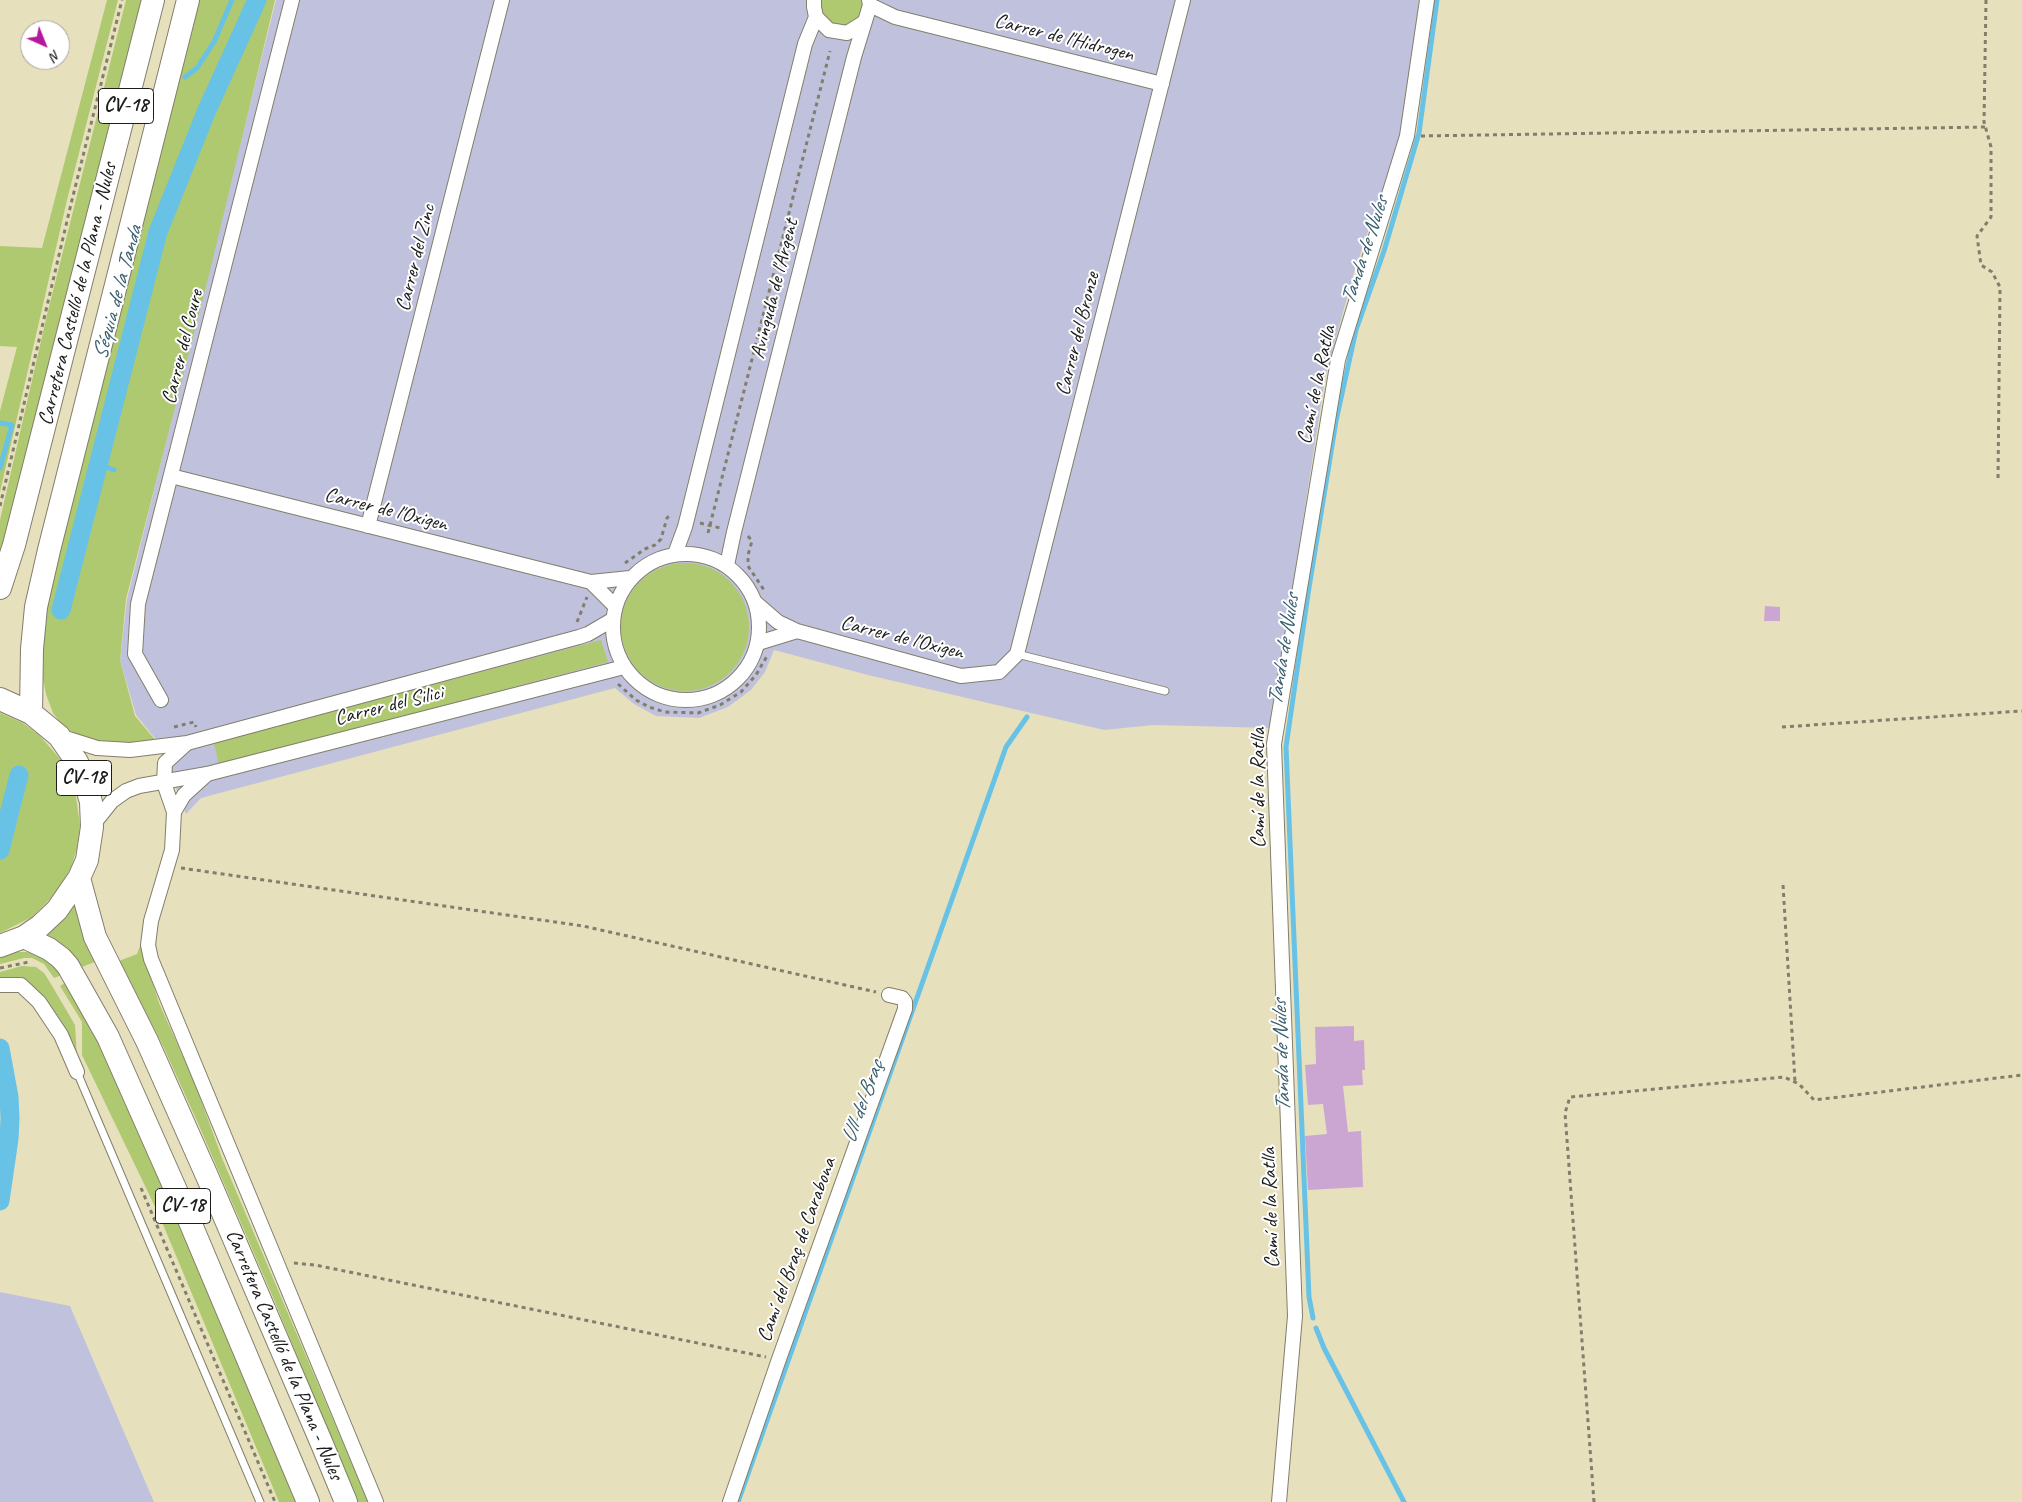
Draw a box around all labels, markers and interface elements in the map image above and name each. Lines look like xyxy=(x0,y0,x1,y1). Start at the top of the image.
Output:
street label: Carrer de l'Hidrogen xyxy=(992,9,1136,67)
north arrow xyxy=(20,20,70,70)
text: N xyxy=(46,46,64,65)
road number: CV-18 xyxy=(98,88,154,124)
street label: Carretera Castelló de la Plana - Nules xyxy=(33,160,123,428)
water label: Tanda de Nules xyxy=(1335,194,1395,308)
street label: Carrer del Zinc xyxy=(391,202,441,314)
street label: Avinguda de l'Argent xyxy=(745,217,805,361)
water label: Séquia de la Tanda xyxy=(87,223,149,363)
street label: Carrer del Bronze xyxy=(1051,270,1105,398)
street label: Carrer del Coure xyxy=(157,287,209,407)
street label: Camí de la Ratlla xyxy=(1292,323,1342,447)
street label: Carrer de l'Oxigen xyxy=(322,483,450,537)
water label: Tanda de Nules xyxy=(1262,593,1306,707)
street label: Carrer de l'Oxigen xyxy=(838,611,966,665)
street label: Carrer del Silici xyxy=(332,680,446,732)
street label: Camí de la Ratlla xyxy=(1245,728,1271,848)
road number: CV-18 xyxy=(56,760,112,796)
water label: Tanda de Nules xyxy=(1267,1000,1297,1112)
water label: Ull del Braç xyxy=(836,1057,890,1147)
street label: Camí de la Ratlla xyxy=(1256,1147,1286,1269)
street label: Camí del Braç de Carabona xyxy=(752,1155,842,1345)
road number: CV-18 xyxy=(156,1188,210,1224)
street label: Carretera Castelló de la Plana - Nules xyxy=(220,1226,348,1484)

